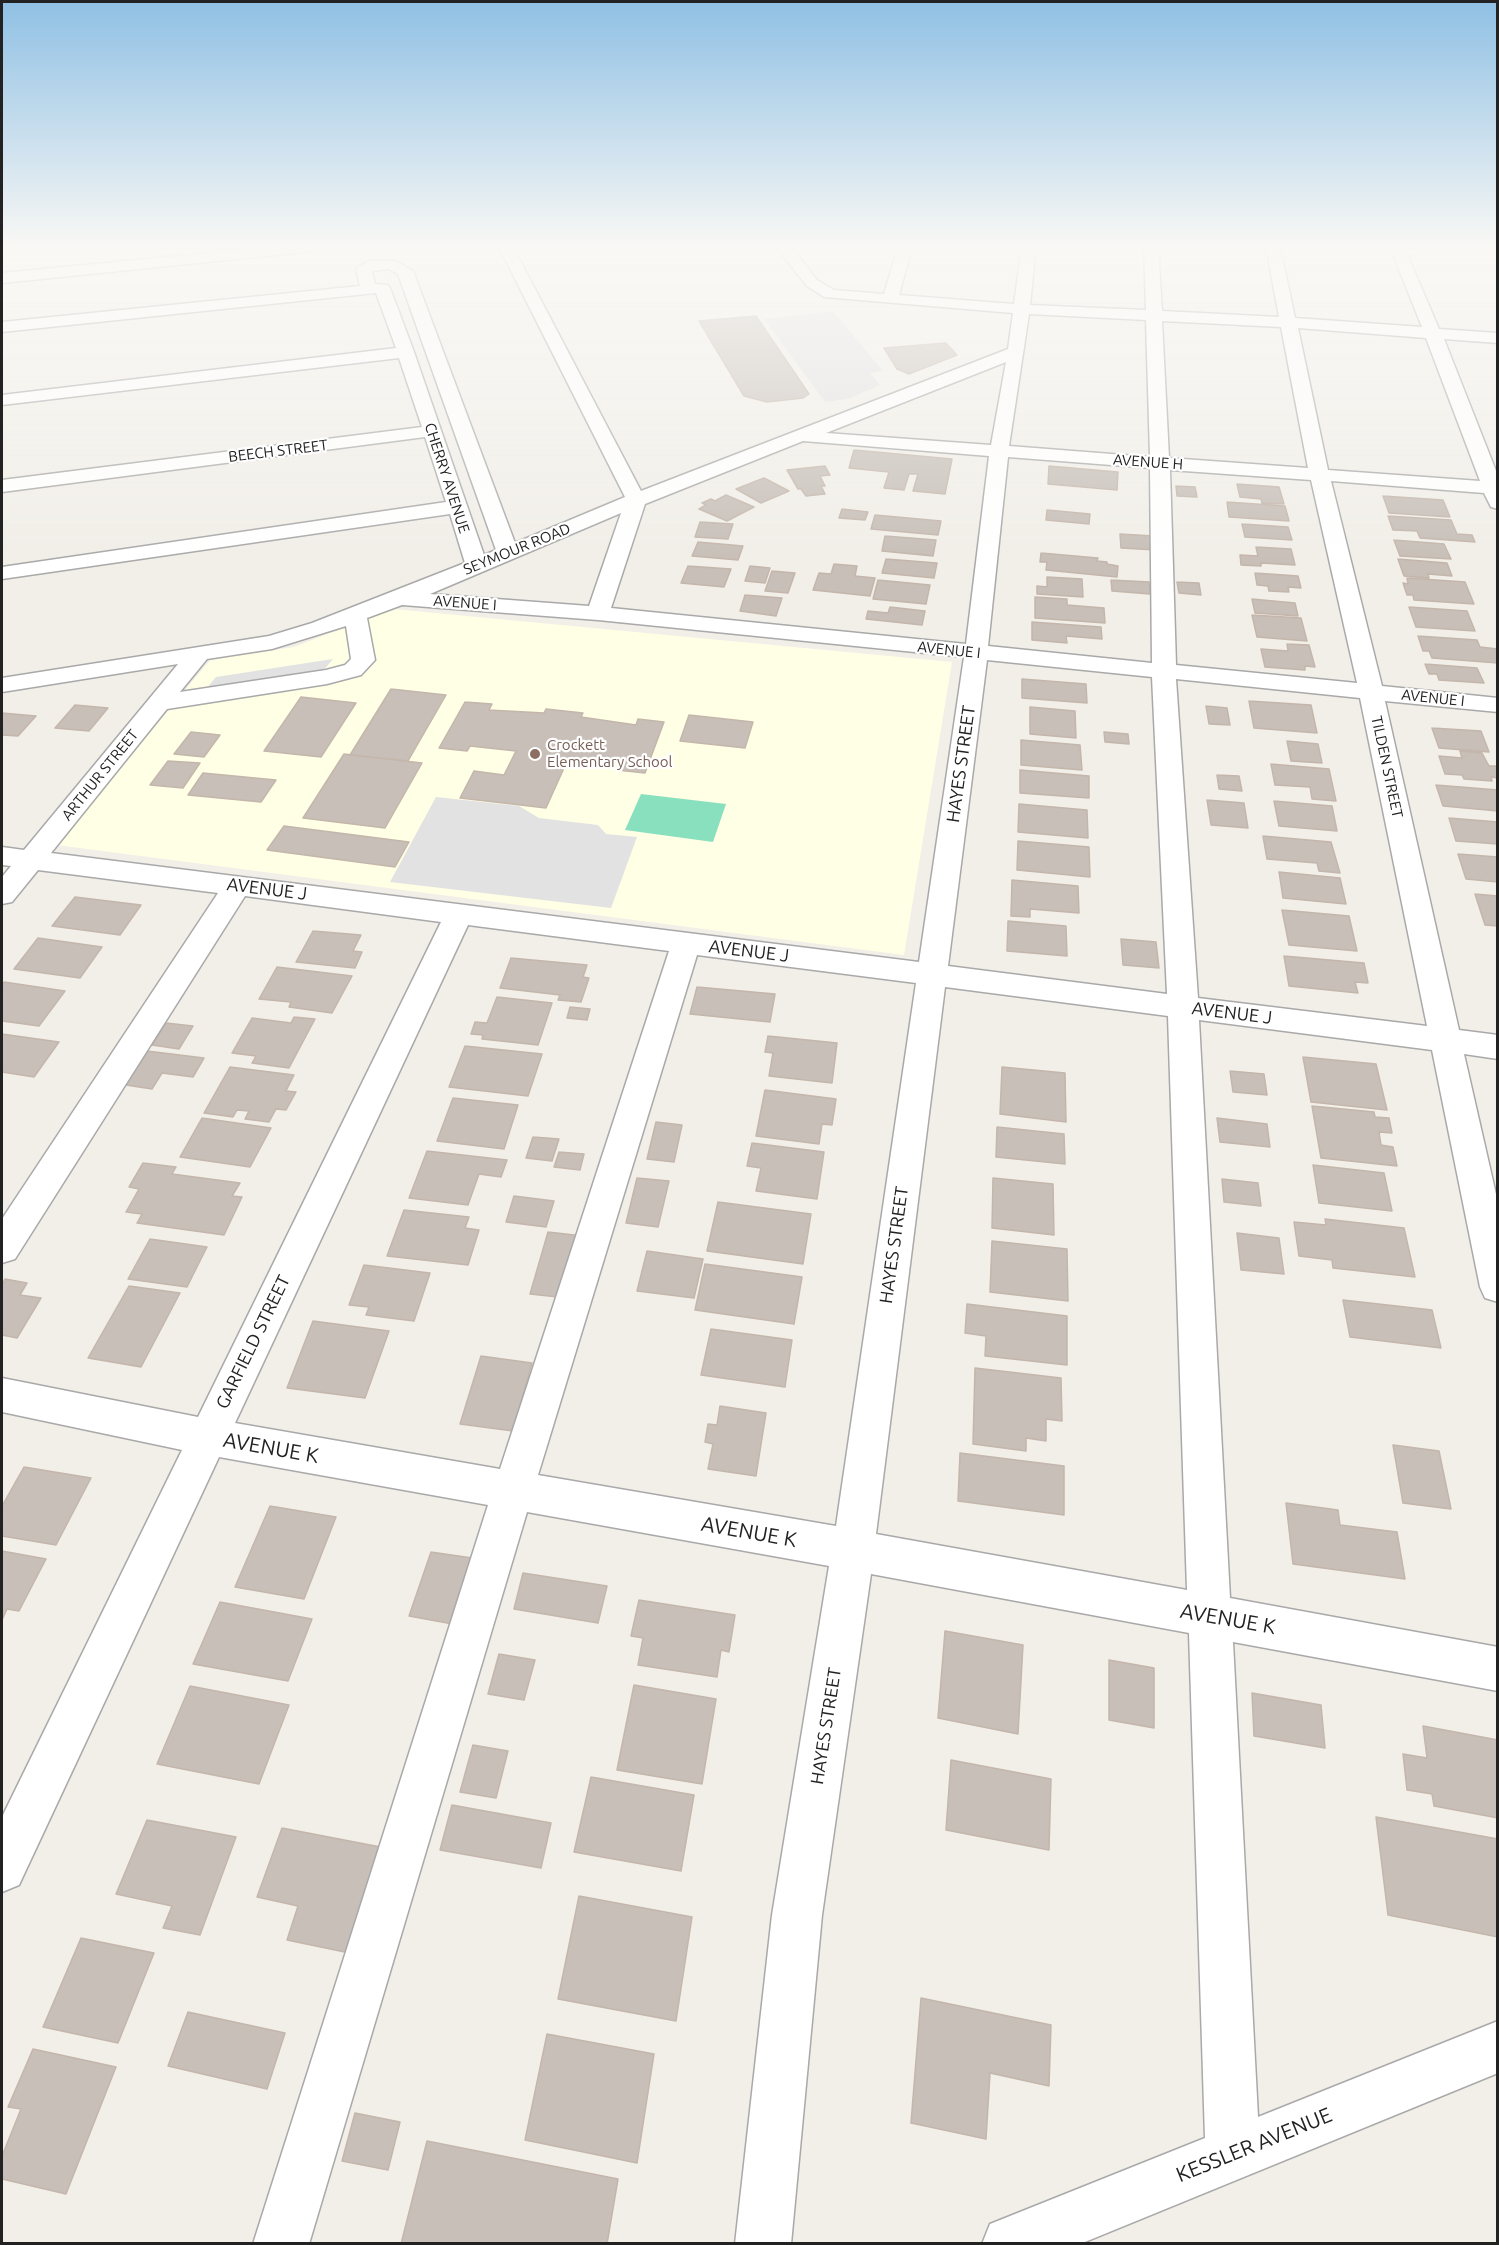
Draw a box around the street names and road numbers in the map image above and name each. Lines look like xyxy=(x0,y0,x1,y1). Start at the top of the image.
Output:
street label: CHERRY AVENUE xyxy=(421,421,473,535)
street label: BEECH STREET xyxy=(227,436,329,466)
street label: AVENUE H xyxy=(1112,451,1184,473)
street label: SEYMOUR ROAD xyxy=(461,519,573,579)
street label: AVENUE I xyxy=(433,592,497,614)
street label: AVENUE I xyxy=(916,638,982,662)
street label: AVENUE I xyxy=(1400,686,1466,710)
street label: HAYES STREET xyxy=(942,704,980,824)
street label: TILDEN STREET xyxy=(1367,714,1407,820)
street label: ARTHUR STREET xyxy=(58,726,142,824)
street label: AVENUE J xyxy=(226,873,308,905)
street label: AVENUE J xyxy=(708,935,790,967)
street label: AVENUE J xyxy=(1191,997,1273,1029)
street label: HAYES STREET xyxy=(875,1185,913,1305)
street label: GARFIELD STREET xyxy=(211,1272,295,1412)
street label: AVENUE K xyxy=(221,1427,321,1469)
street label: AVENUE K xyxy=(699,1511,799,1553)
street label: AVENUE K xyxy=(1178,1598,1278,1640)
street label: HAYES STREET xyxy=(806,1666,846,1786)
street label: KESSLER AVENUE xyxy=(1172,2102,1336,2188)

